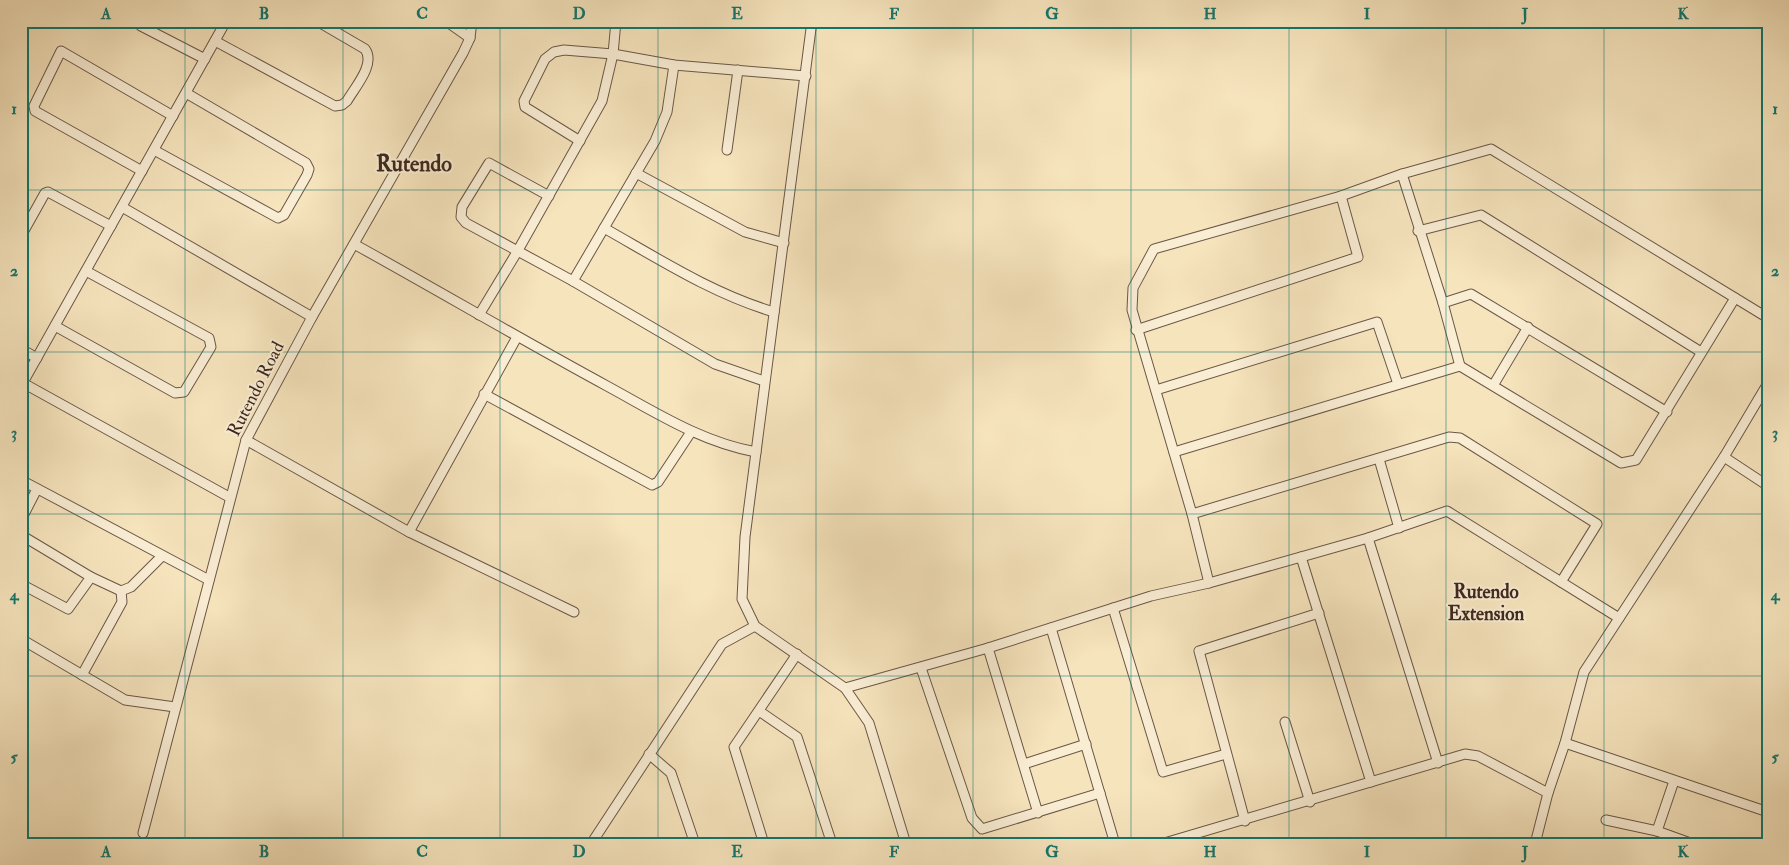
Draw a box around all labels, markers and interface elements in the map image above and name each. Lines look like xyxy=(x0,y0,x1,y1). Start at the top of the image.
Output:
text: A xyxy=(100,4,112,24)
text: B xyxy=(259,4,269,24)
text: C xyxy=(416,4,428,24)
text: D xyxy=(572,4,586,24)
text: E xyxy=(731,4,743,24)
text: F xyxy=(889,4,899,24)
text: G xyxy=(1045,4,1059,24)
text: H xyxy=(1203,4,1217,24)
text: I xyxy=(1364,4,1371,24)
text: J xyxy=(1521,4,1529,25)
text: K xyxy=(1677,4,1689,24)
text: 1 xyxy=(11,99,17,119)
text: 1 xyxy=(1772,99,1778,119)
district label: Rutendo xyxy=(376,150,452,178)
text: 2 xyxy=(10,261,18,281)
text: 2 xyxy=(1771,261,1779,281)
street label: Rutendo Road xyxy=(222,338,290,440)
text: 3 xyxy=(11,423,17,443)
text: 3 xyxy=(1772,423,1778,443)
district label: Rutendo Extension xyxy=(1448,580,1524,626)
text: 4 xyxy=(9,585,20,605)
text: 4 xyxy=(1770,585,1781,605)
text: 5 xyxy=(10,747,18,767)
text: 5 xyxy=(1771,747,1779,767)
text: A xyxy=(100,842,112,862)
text: B xyxy=(259,842,269,862)
text: C xyxy=(416,842,428,862)
text: D xyxy=(572,842,586,862)
text: E xyxy=(731,842,743,862)
text: F xyxy=(889,842,899,862)
text: G xyxy=(1045,842,1059,862)
text: H xyxy=(1203,842,1217,862)
text: I xyxy=(1364,842,1371,862)
text: J xyxy=(1521,842,1529,863)
text: K xyxy=(1677,842,1689,862)

